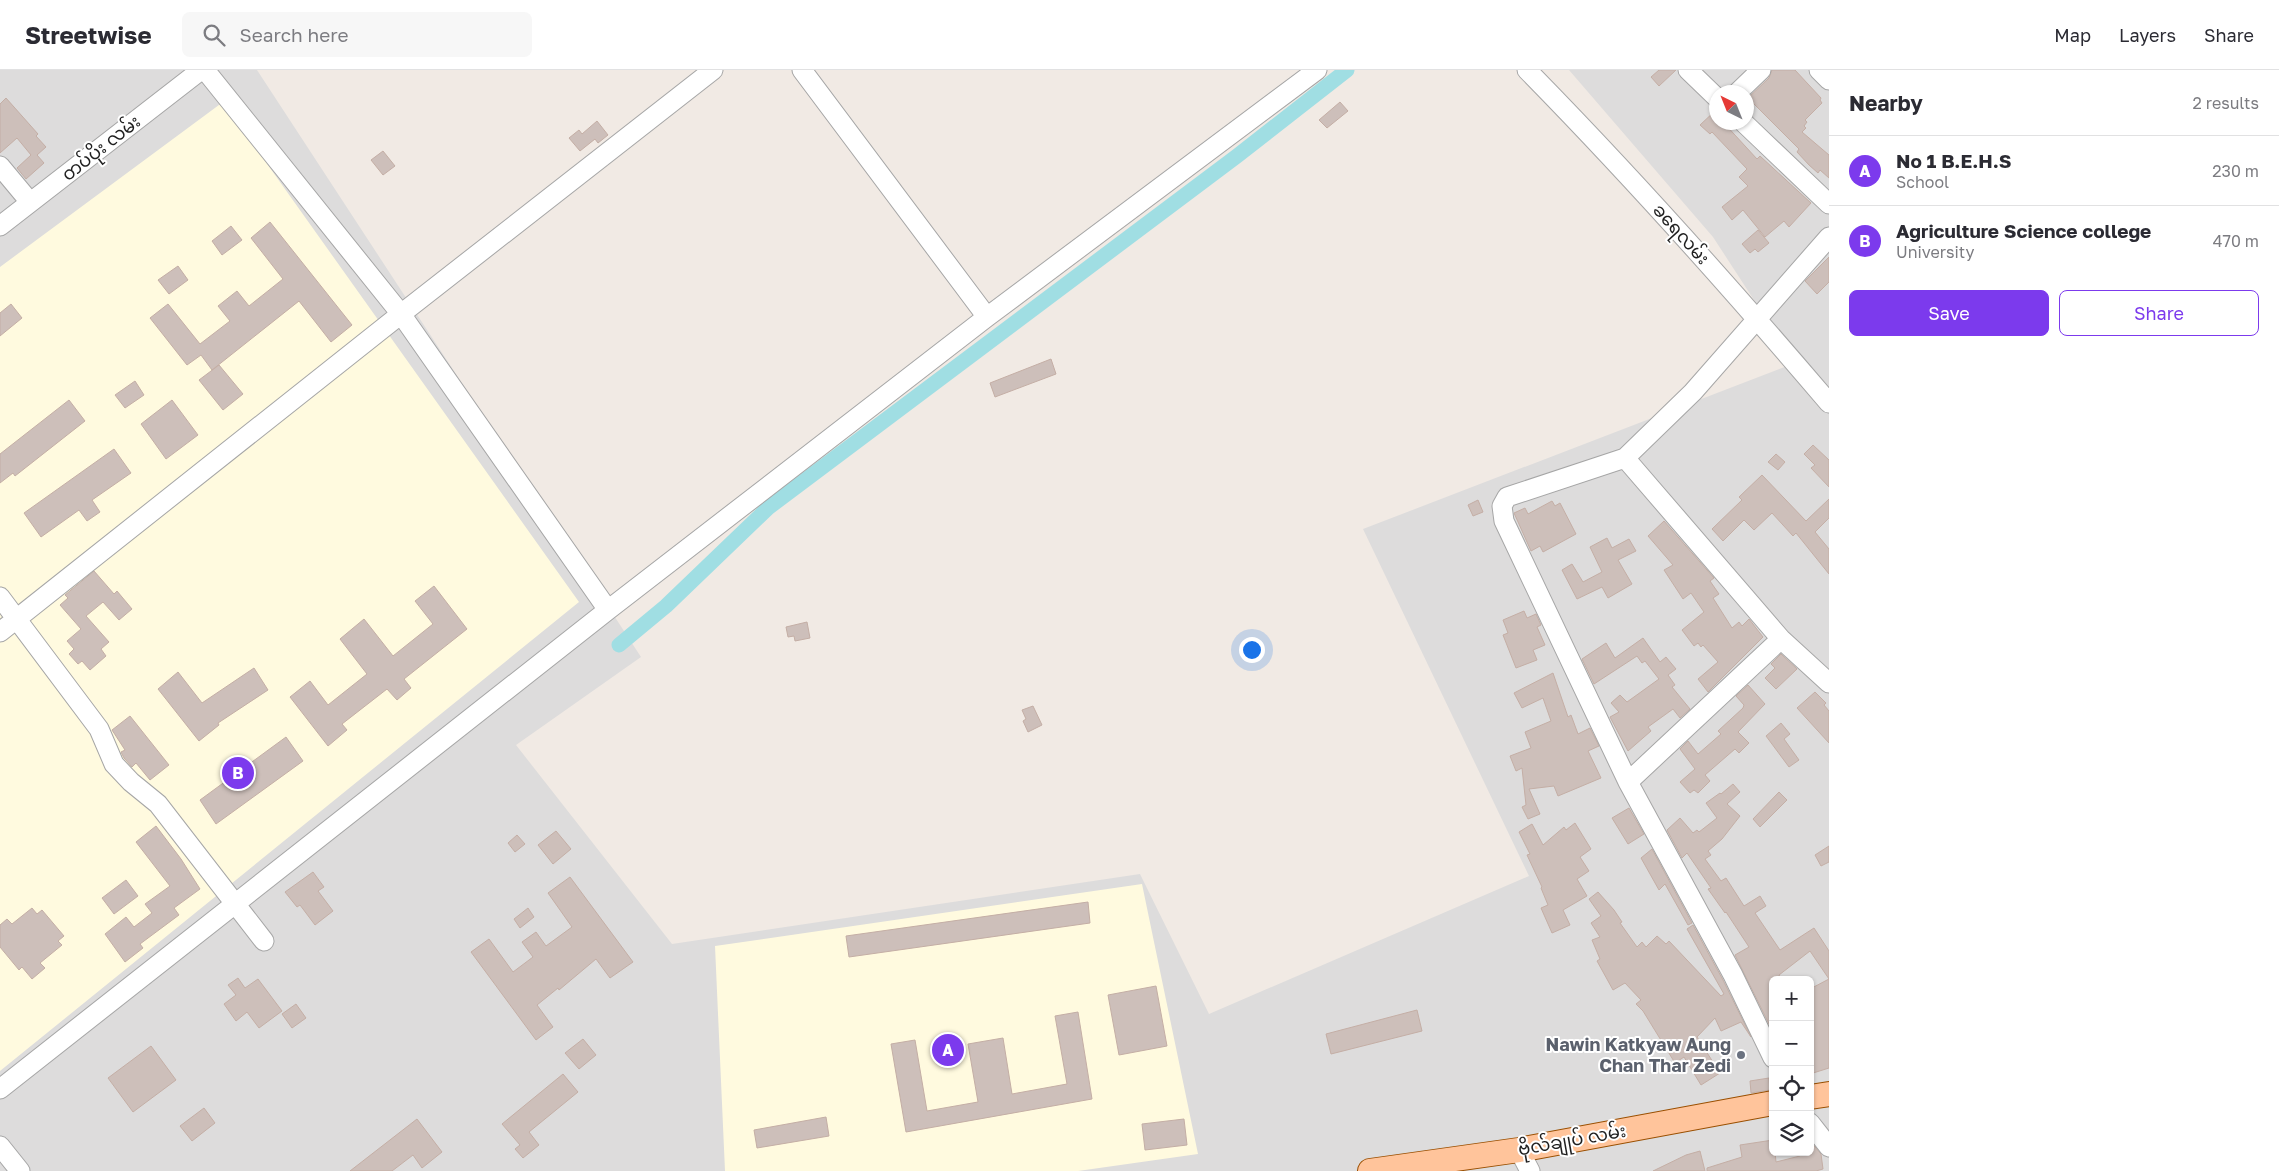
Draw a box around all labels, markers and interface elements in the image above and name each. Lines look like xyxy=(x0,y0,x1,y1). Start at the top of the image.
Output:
search box xyxy=(182,12,532,57)
text: Streetwise xyxy=(25,20,152,49)
icon: search xyxy=(200,21,228,49)
text: Search here xyxy=(240,23,348,46)
text: Map xyxy=(2054,24,2091,46)
text: Layers xyxy=(2119,24,2176,46)
text: Share xyxy=(2204,24,2254,46)
north arrow xyxy=(1709,85,1754,130)
text: Nearby xyxy=(1849,90,1923,116)
text: 2 results xyxy=(2193,93,2259,113)
street label: တပ်ပိုး လမ်း xyxy=(55,108,147,189)
text: No 1 B.E.H.S xyxy=(1896,149,2011,172)
text: A xyxy=(1859,161,1871,181)
text: 230 m xyxy=(2212,161,2259,181)
text: School xyxy=(1896,172,1949,192)
street label: ခရေလမ်း xyxy=(1645,198,1716,272)
text: Agriculture Science college xyxy=(1896,219,2151,242)
text: B xyxy=(1859,231,1871,251)
text: 470 m xyxy=(2213,231,2259,251)
text: University xyxy=(1896,242,1974,262)
button: Save xyxy=(1849,290,2049,336)
button: Share xyxy=(2059,290,2259,336)
your location xyxy=(1239,637,1265,663)
pin: B xyxy=(222,754,254,792)
map controls xyxy=(1769,976,1814,1156)
button: + xyxy=(1769,976,1814,1021)
button: − xyxy=(1769,1021,1814,1066)
pin: A xyxy=(932,1031,964,1069)
place label: Nawin Katkyaw Aung Chan Thar Zedi xyxy=(1546,1033,1731,1076)
marker: Nawin Katkyaw Aung Chan Thar Zedi xyxy=(1735,1049,1747,1061)
button: locate xyxy=(1769,1066,1814,1111)
button: layers xyxy=(1769,1111,1814,1156)
street label: ဗိုလ်ချုပ် လမ်း xyxy=(1516,1117,1628,1164)

